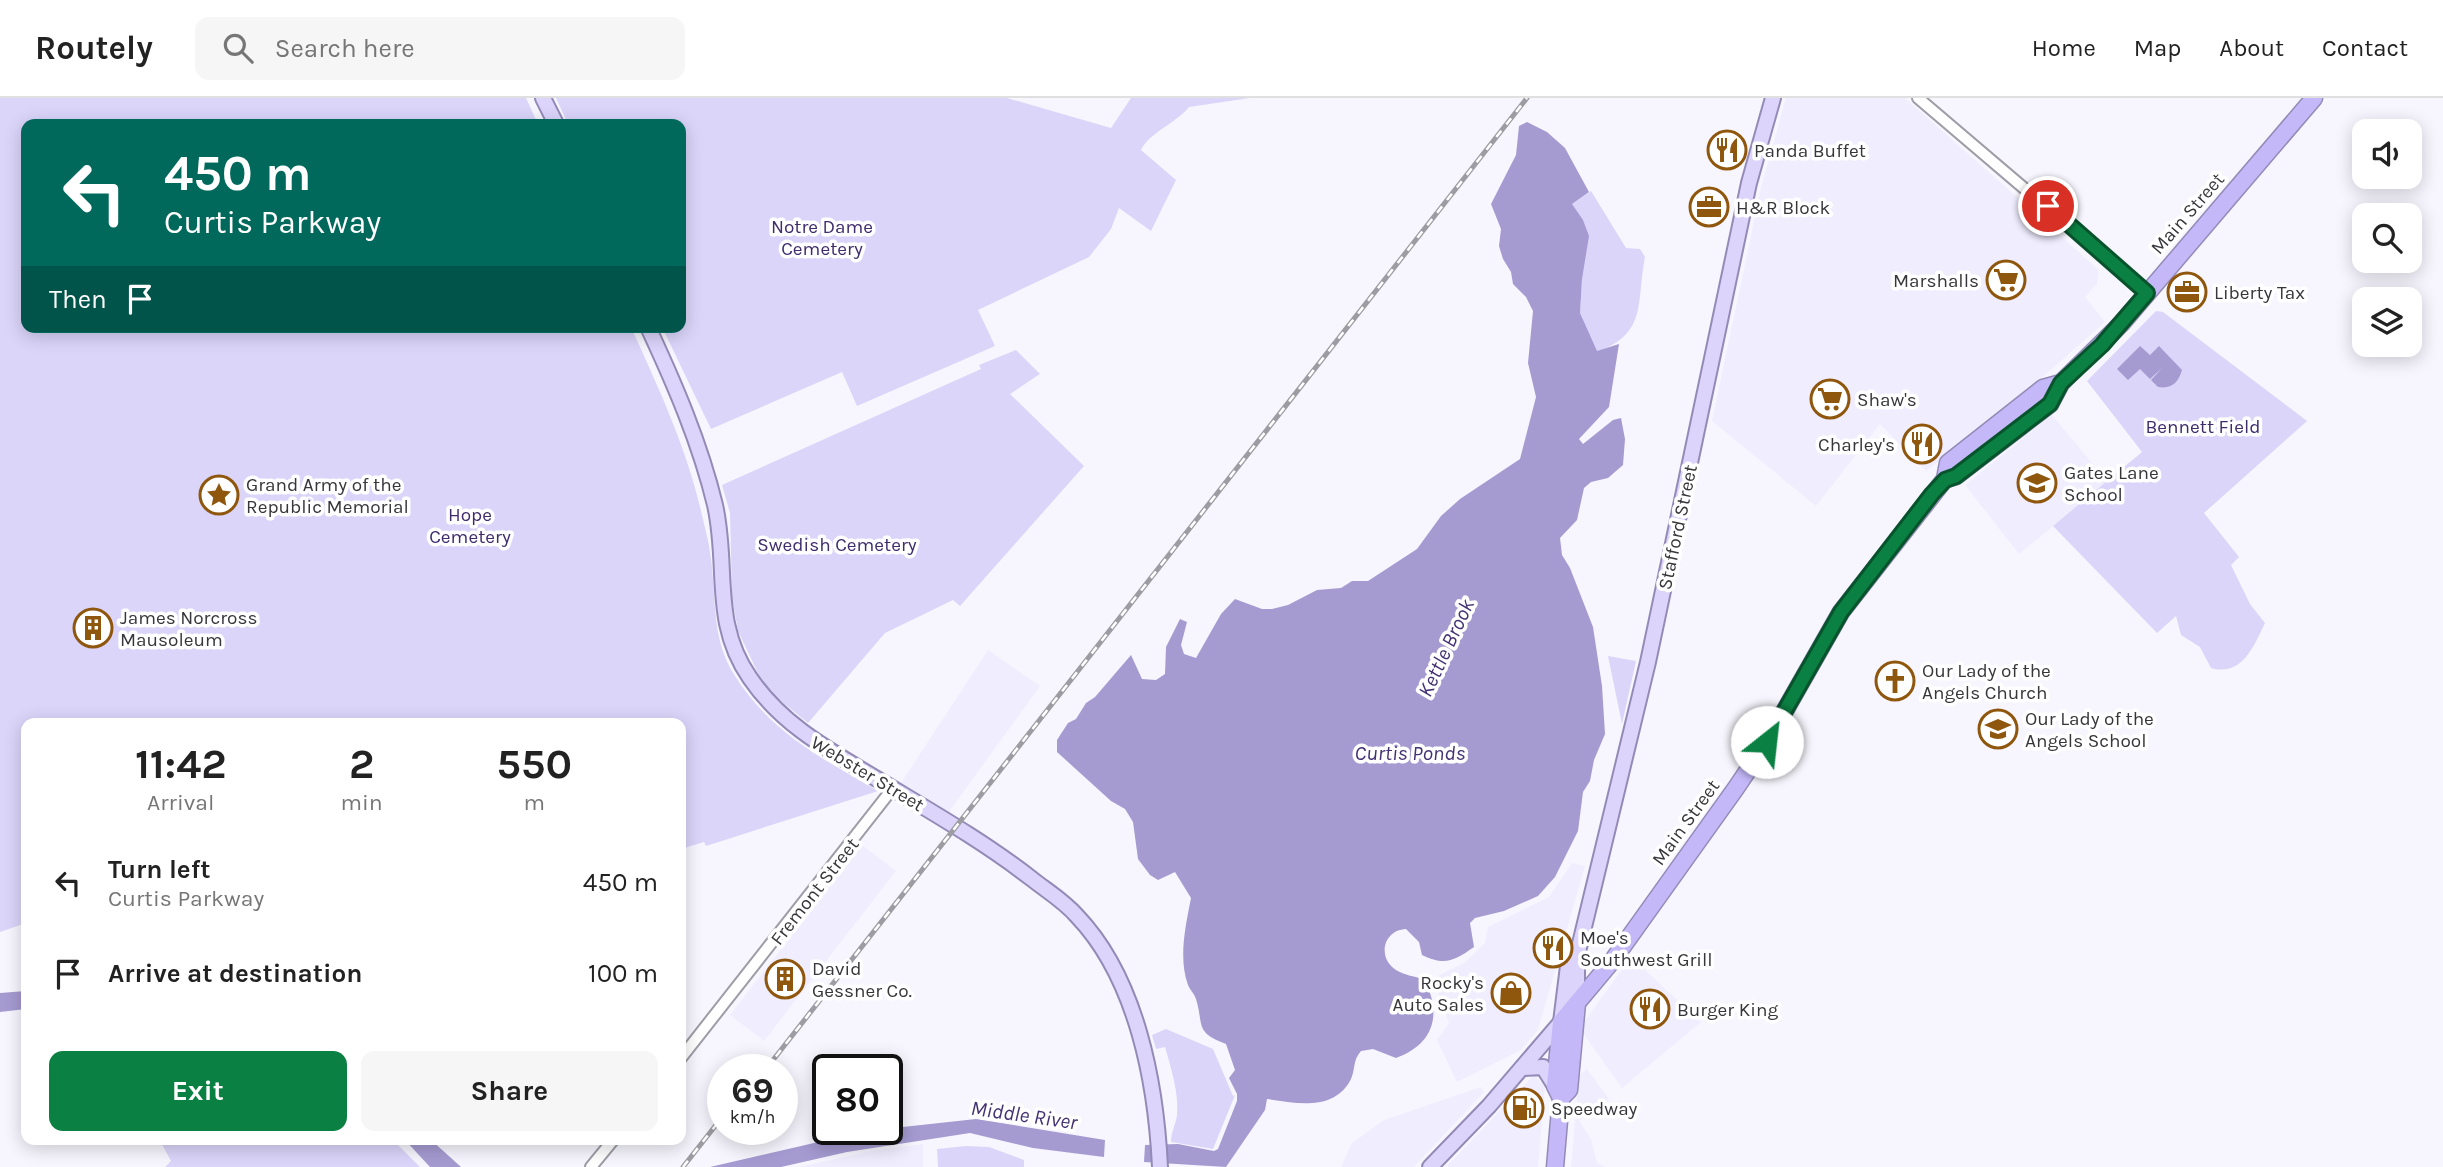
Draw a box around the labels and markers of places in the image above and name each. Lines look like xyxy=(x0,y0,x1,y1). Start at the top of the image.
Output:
restaurant icon: Panda Buffet xyxy=(1706,129,1748,171)
place label: Panda Buffet xyxy=(1754,140,1866,162)
pin xyxy=(2018,176,2078,236)
office icon: H&R Block xyxy=(1688,186,1730,228)
place label: H&R Block xyxy=(1736,197,1831,219)
supermarket icon: Marshalls xyxy=(1985,259,2027,301)
place label: Marshalls xyxy=(1893,270,1979,292)
office icon: Liberty Tax xyxy=(2166,271,2208,313)
place label: Liberty Tax xyxy=(2214,282,2305,304)
supermarket icon: Shaw's xyxy=(1809,378,1851,420)
place label: Shaw's xyxy=(1857,389,1917,411)
restaurant icon: Charley's xyxy=(1901,423,1943,465)
place label: Charley's xyxy=(1818,434,1895,456)
school or university icon: Gates Lane School xyxy=(2016,462,2058,504)
place label: Gates Lane School xyxy=(2064,462,2159,506)
place icon: Grand Army of the Republic Memorial xyxy=(198,474,240,516)
place label: Grand Army of the Republic Memorial xyxy=(246,474,409,518)
building icon: James Norcross Mausoleum xyxy=(72,607,114,649)
place label: James Norcross Mausoleum xyxy=(120,607,257,651)
church icon: Our Lady of the Angels Church xyxy=(1874,660,1916,702)
place label: Our Lady of the Angels Church xyxy=(1922,660,2051,704)
school or university icon: Our Lady of the Angels School xyxy=(1977,708,2019,750)
place label: Our Lady of the Angels School xyxy=(2025,708,2154,752)
restaurant icon: Moe's Southwest Grill xyxy=(1532,927,1574,969)
place label: Moe's Southwest Grill xyxy=(1580,927,1713,971)
building icon: David Gessner Co. xyxy=(764,958,806,1000)
place label: David Gessner Co. xyxy=(812,958,912,1002)
place label: Rocky's Auto Sales xyxy=(1393,972,1484,1016)
shop icon: Rocky's Auto Sales xyxy=(1490,972,1532,1014)
restaurant icon: Burger King xyxy=(1629,988,1671,1030)
place label: Burger King xyxy=(1677,999,1778,1021)
fuel station icon: Speedway xyxy=(1503,1087,1545,1129)
place label: Speedway xyxy=(1551,1098,1638,1120)

